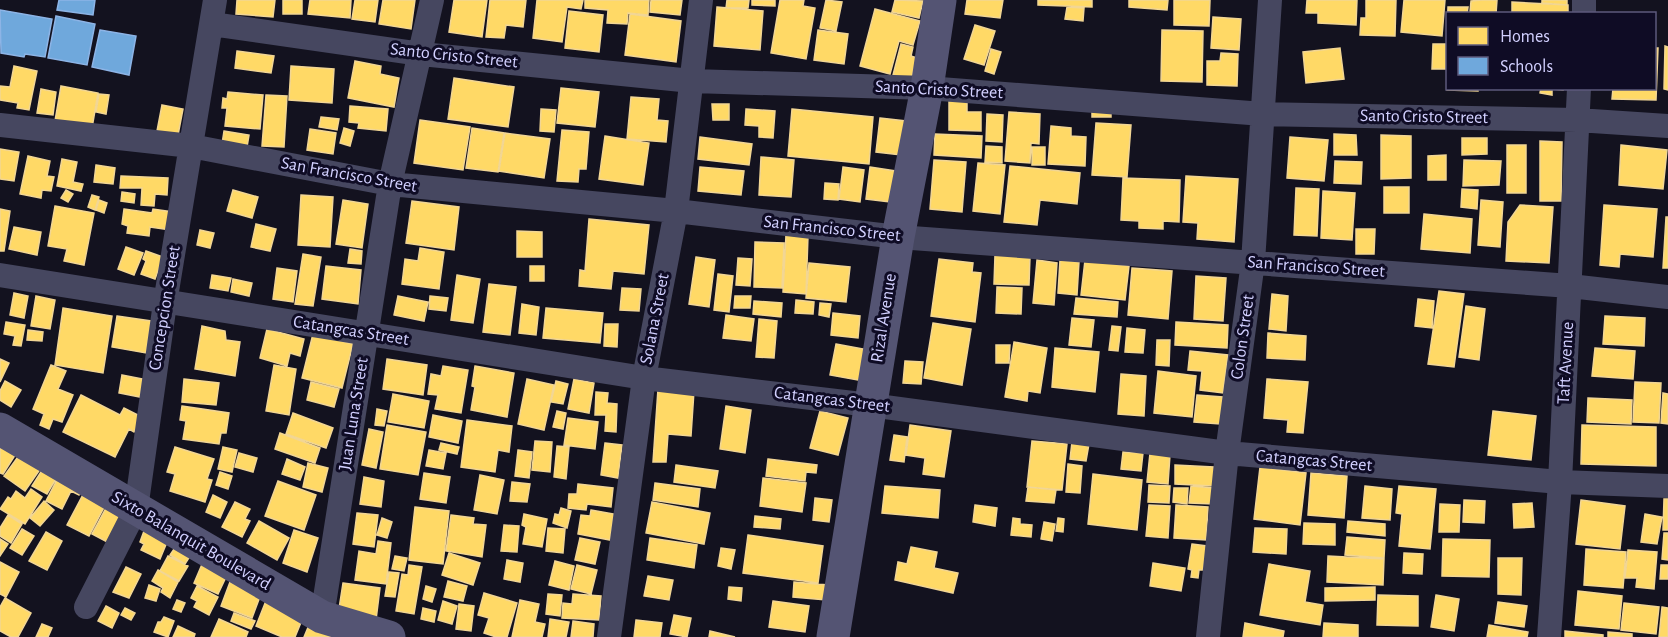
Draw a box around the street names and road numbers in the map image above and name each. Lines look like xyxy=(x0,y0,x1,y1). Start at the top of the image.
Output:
street label: Santo Cristo Street xyxy=(389,40,519,72)
street label: Santo Cristo Street xyxy=(874,78,1004,102)
street label: Santo Cristo Street xyxy=(1360,107,1489,127)
street label: San Francisco Street xyxy=(280,154,419,196)
street label: San Francisco Street xyxy=(763,213,902,245)
street label: Concepcion Street xyxy=(146,244,184,372)
street label: San Francisco Street xyxy=(1247,253,1386,281)
street label: Solana Street xyxy=(637,272,673,366)
street label: Rizal Avenue xyxy=(868,272,900,364)
street label: Colon Street xyxy=(1228,293,1258,381)
street label: Catangcas Street xyxy=(292,313,410,349)
street label: Taft Avenue xyxy=(1555,321,1577,405)
street label: Juan Luna Street xyxy=(336,356,372,472)
street label: Catangcas Street xyxy=(773,384,891,416)
street label: Catangcas Street xyxy=(1255,447,1373,475)
street label: Sixto Balanquit Boulevard xyxy=(109,488,273,594)

